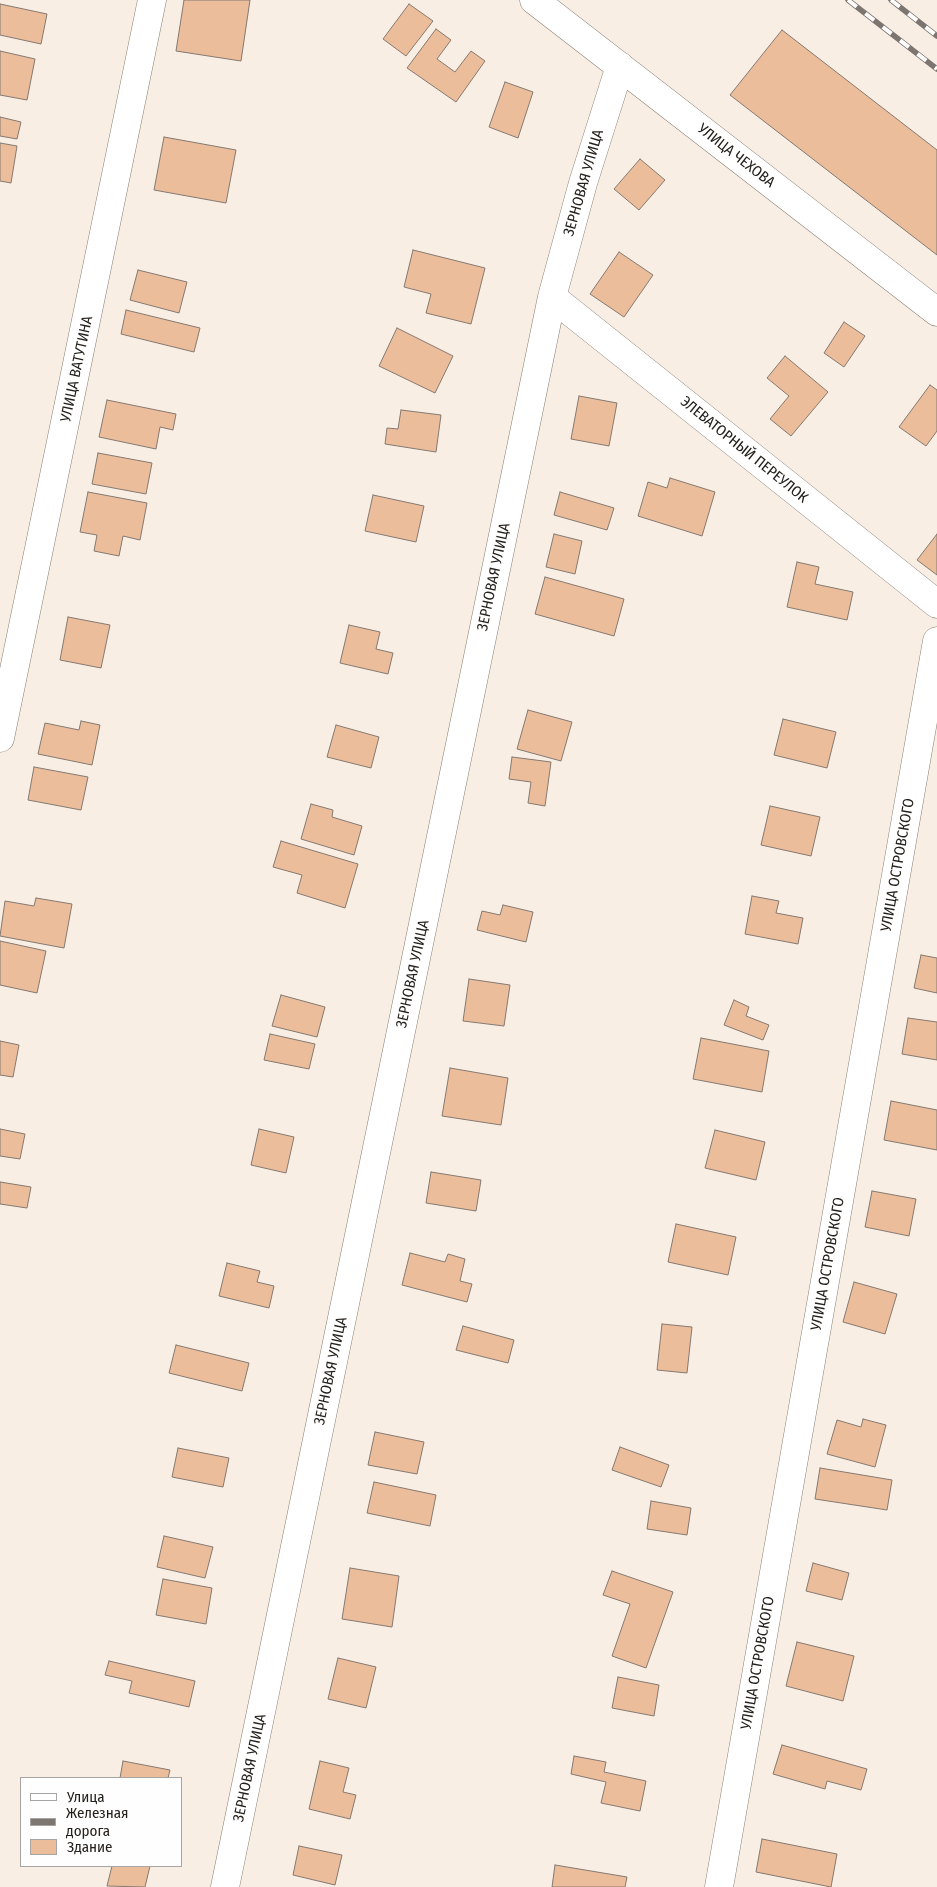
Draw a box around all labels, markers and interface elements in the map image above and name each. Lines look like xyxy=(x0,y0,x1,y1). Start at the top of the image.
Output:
street label: УЛИЦА ЧЕХОВА xyxy=(694,120,778,192)
street label: ЗЕРНОВАЯ УЛИЦА xyxy=(560,128,608,238)
street label: УЛИЦА ВАТУТИНА xyxy=(57,314,97,424)
street label: ЭЛЕВАТОРНЫЙ ПЕРЕУЛОК xyxy=(677,393,811,507)
street label: ЗЕРНОВАЯ УЛИЦА xyxy=(474,521,514,633)
street label: УЛИЦА ОСТРОВСКОГО xyxy=(877,797,919,933)
street label: ЗЕРНОВАЯ УЛИЦА xyxy=(393,918,433,1030)
street label: УЛИЦА ОСТРОВСКОГО xyxy=(807,1196,849,1332)
street label: ЗЕРНОВАЯ УЛИЦА xyxy=(311,1315,351,1427)
street label: УЛИЦА ОСТРОВСКОГО xyxy=(737,1595,779,1731)
street label: ЗЕРНОВАЯ УЛИЦА xyxy=(230,1712,270,1824)
legend xyxy=(20,1777,182,1867)
text: Улица xyxy=(67,1788,105,1806)
text: Железная дорога xyxy=(66,1804,128,1840)
text: Здание xyxy=(67,1838,113,1856)

